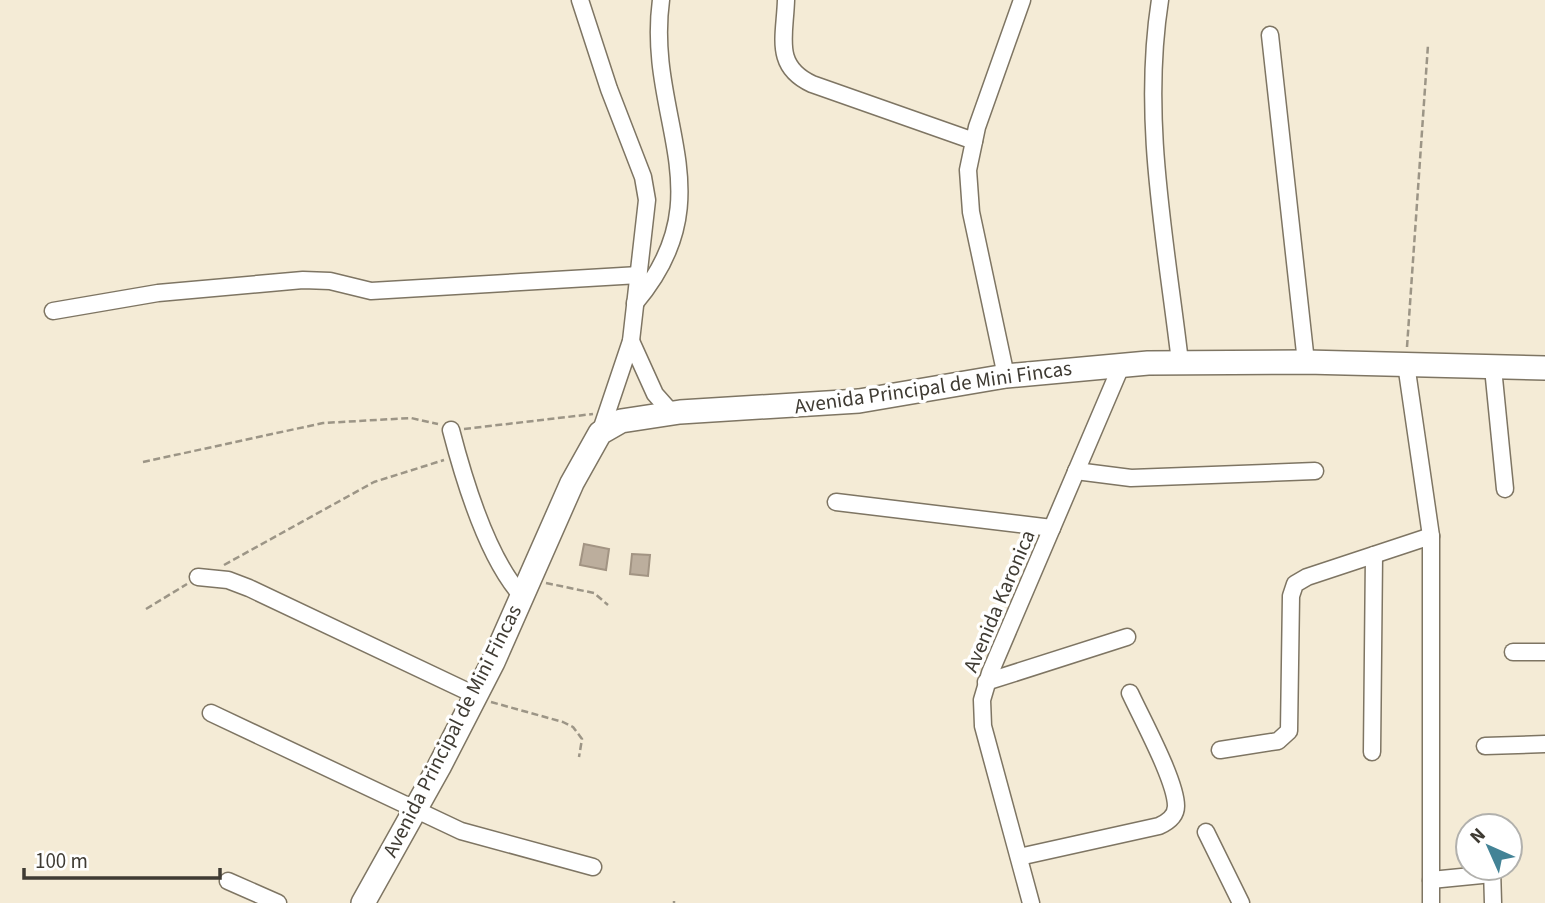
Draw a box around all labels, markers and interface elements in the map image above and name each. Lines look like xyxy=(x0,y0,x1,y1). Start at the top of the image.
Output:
street label: Avenida Principal de Mini Fincas xyxy=(792,353,1074,421)
street label: Avenida Karonica xyxy=(955,525,1043,677)
street label: Avenida Principal de Mini Fincas xyxy=(375,599,529,863)
north arrow xyxy=(1454,812,1524,882)
text: N xyxy=(1464,822,1492,850)
scale bar xyxy=(24,836,220,880)
text: 100 m xyxy=(35,846,88,876)

